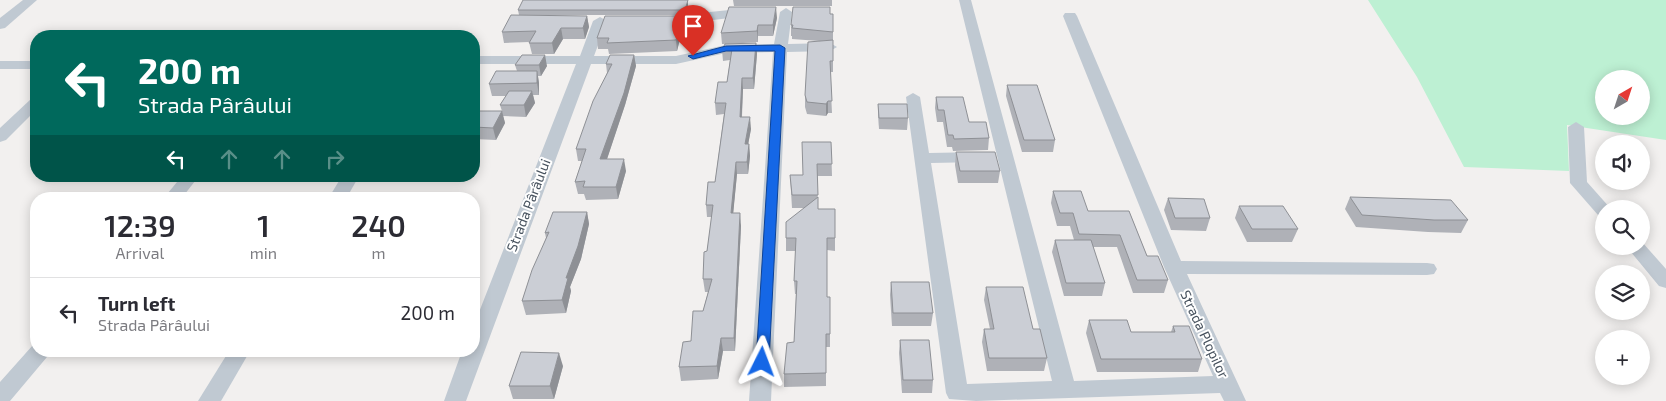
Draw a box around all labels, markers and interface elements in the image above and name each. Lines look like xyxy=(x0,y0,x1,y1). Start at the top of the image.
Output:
pin xyxy=(672,5,714,56)
icon: arrive xyxy=(679,12,707,40)
text: 200 m xyxy=(138,49,241,91)
icon: left xyxy=(55,50,120,115)
north arrow xyxy=(1595,70,1650,125)
map controls xyxy=(1595,70,1650,385)
text: Strada Pârâului xyxy=(138,91,292,117)
button: sound xyxy=(1595,135,1650,190)
icon: left xyxy=(162,145,190,173)
icon: ahead xyxy=(215,145,243,173)
icon: ahead xyxy=(268,145,296,173)
icon: right xyxy=(321,145,349,173)
street label: Strada Pârâului xyxy=(503,156,553,254)
button: search xyxy=(1595,200,1650,255)
text: 12:39 xyxy=(104,207,176,243)
text: 1 xyxy=(257,207,270,243)
text: 240 xyxy=(351,207,406,243)
text: Arrival xyxy=(116,243,164,262)
text: min xyxy=(250,243,277,262)
text: m xyxy=(371,243,386,262)
button: layers xyxy=(1595,265,1650,320)
street label: Strada Plopilor xyxy=(1177,287,1233,381)
text: Turn left xyxy=(98,292,175,315)
icon: left xyxy=(55,299,83,327)
text: 200 m xyxy=(401,301,455,324)
text: Strada Pârâului xyxy=(98,315,210,334)
button: + xyxy=(1595,330,1650,385)
position arrow xyxy=(735,335,787,387)

